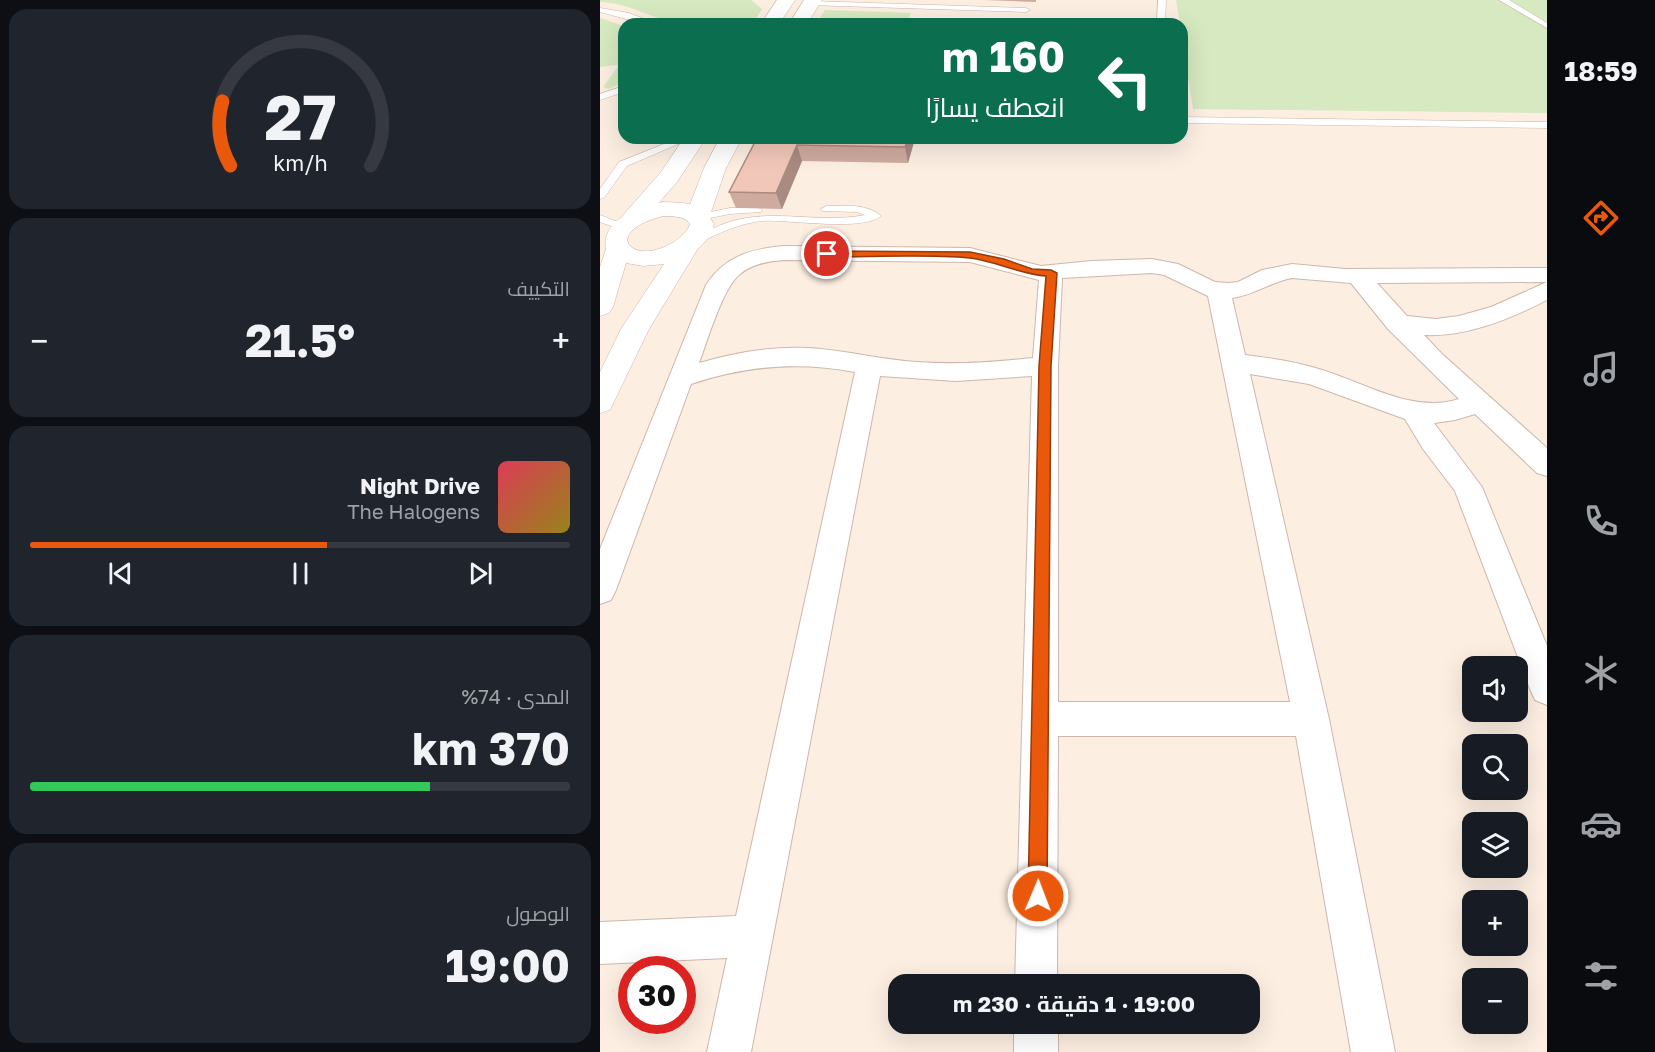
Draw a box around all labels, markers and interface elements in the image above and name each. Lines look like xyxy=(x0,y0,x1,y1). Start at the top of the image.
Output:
text: 160 m xyxy=(942,31,1065,81)
icon: left xyxy=(1086,42,1164,120)
text: 18:59 xyxy=(1564,55,1638,87)
text: 27 xyxy=(264,79,336,154)
text: انعطف يسارًا xyxy=(925,91,1065,123)
text: km/h xyxy=(273,150,327,176)
icon: directions xyxy=(1580,197,1622,239)
pin xyxy=(801,228,852,279)
icon: arrive xyxy=(810,237,843,270)
text: التكييف xyxy=(507,276,570,300)
text: 21.5° xyxy=(245,313,355,367)
text: − xyxy=(30,321,48,360)
text: + xyxy=(552,321,570,360)
icon: music xyxy=(1580,348,1622,390)
text: Night Drive xyxy=(360,472,480,499)
text: The Halogens xyxy=(347,499,480,523)
icon: phone xyxy=(1580,500,1622,542)
icon: previous xyxy=(104,557,137,590)
icon: pause xyxy=(284,557,317,590)
icon: next xyxy=(464,557,497,590)
icon: climate xyxy=(1580,652,1622,694)
map controls xyxy=(1462,656,1528,1034)
button: sound xyxy=(1462,656,1528,722)
text: المدى · 74% xyxy=(461,684,570,708)
text: 370 km xyxy=(412,721,570,775)
button: search xyxy=(1462,734,1528,800)
icon: car xyxy=(1580,803,1622,845)
button: layers xyxy=(1462,812,1528,878)
position arrow xyxy=(1006,864,1070,928)
button: + xyxy=(1462,890,1528,956)
text: الوصول xyxy=(506,901,570,925)
text: 19:00 xyxy=(445,938,570,992)
icon: filters xyxy=(1580,955,1622,997)
speed limit sign: 30 xyxy=(618,956,696,1034)
button: − xyxy=(1462,968,1528,1034)
text: 19:00 · 1 دقيقة · 230 m xyxy=(953,990,1195,1017)

